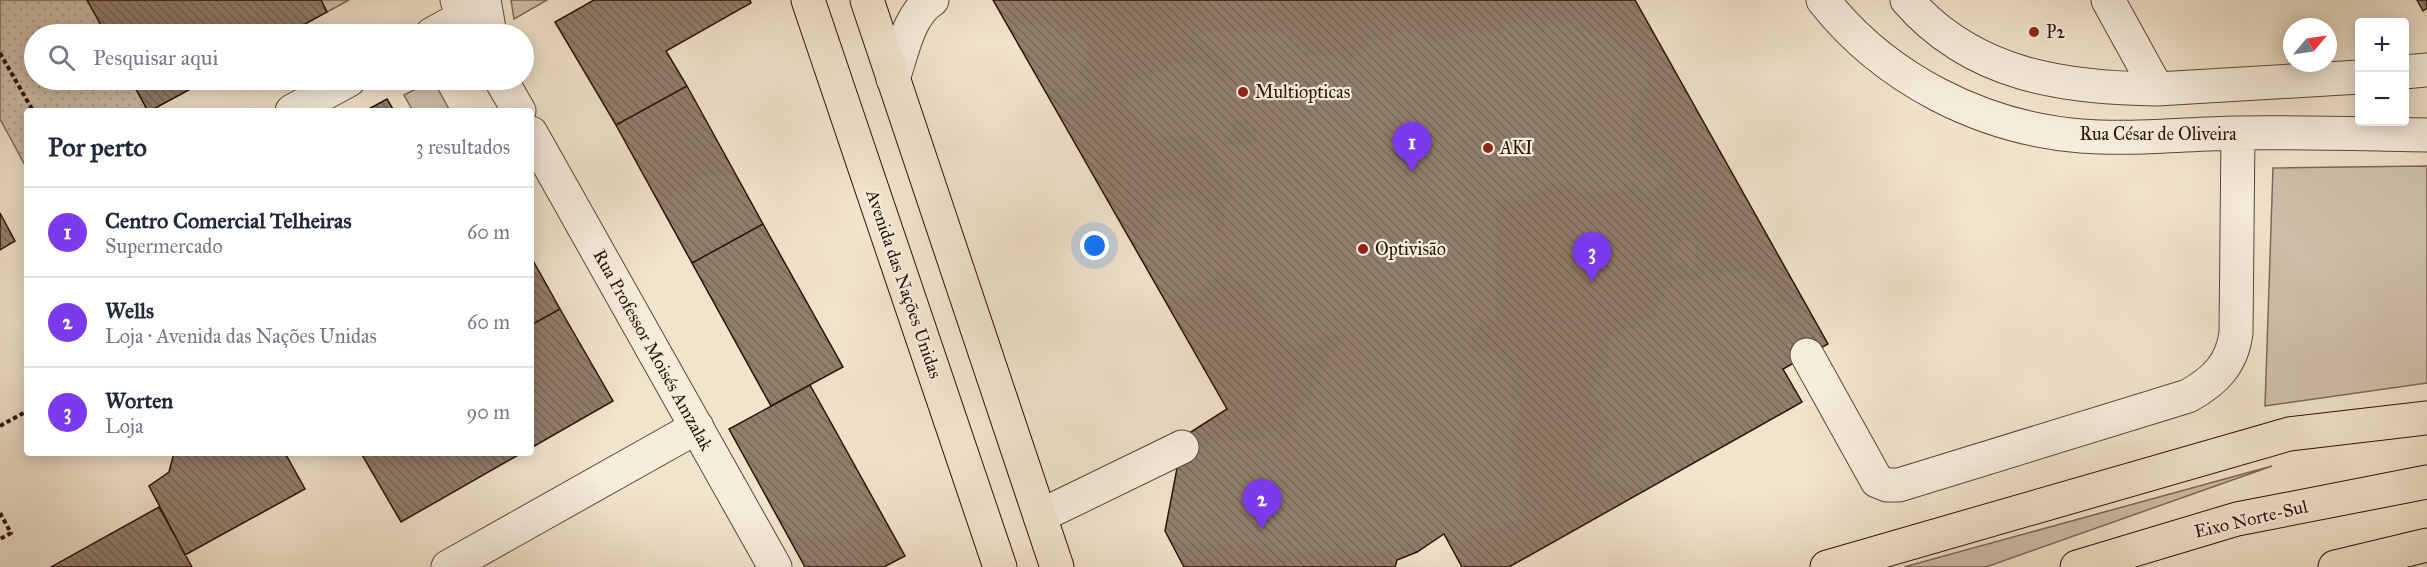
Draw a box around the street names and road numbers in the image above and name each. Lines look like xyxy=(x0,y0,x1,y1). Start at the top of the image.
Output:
street label: Rua César de Oliveira xyxy=(2079,123,2237,145)
street label: Avenida das Nações Unidas xyxy=(861,186,947,381)
street label: Rua Professor Moisés Amzalak xyxy=(588,245,718,455)
street label: Eixo Norte-Sul xyxy=(2192,495,2310,543)

